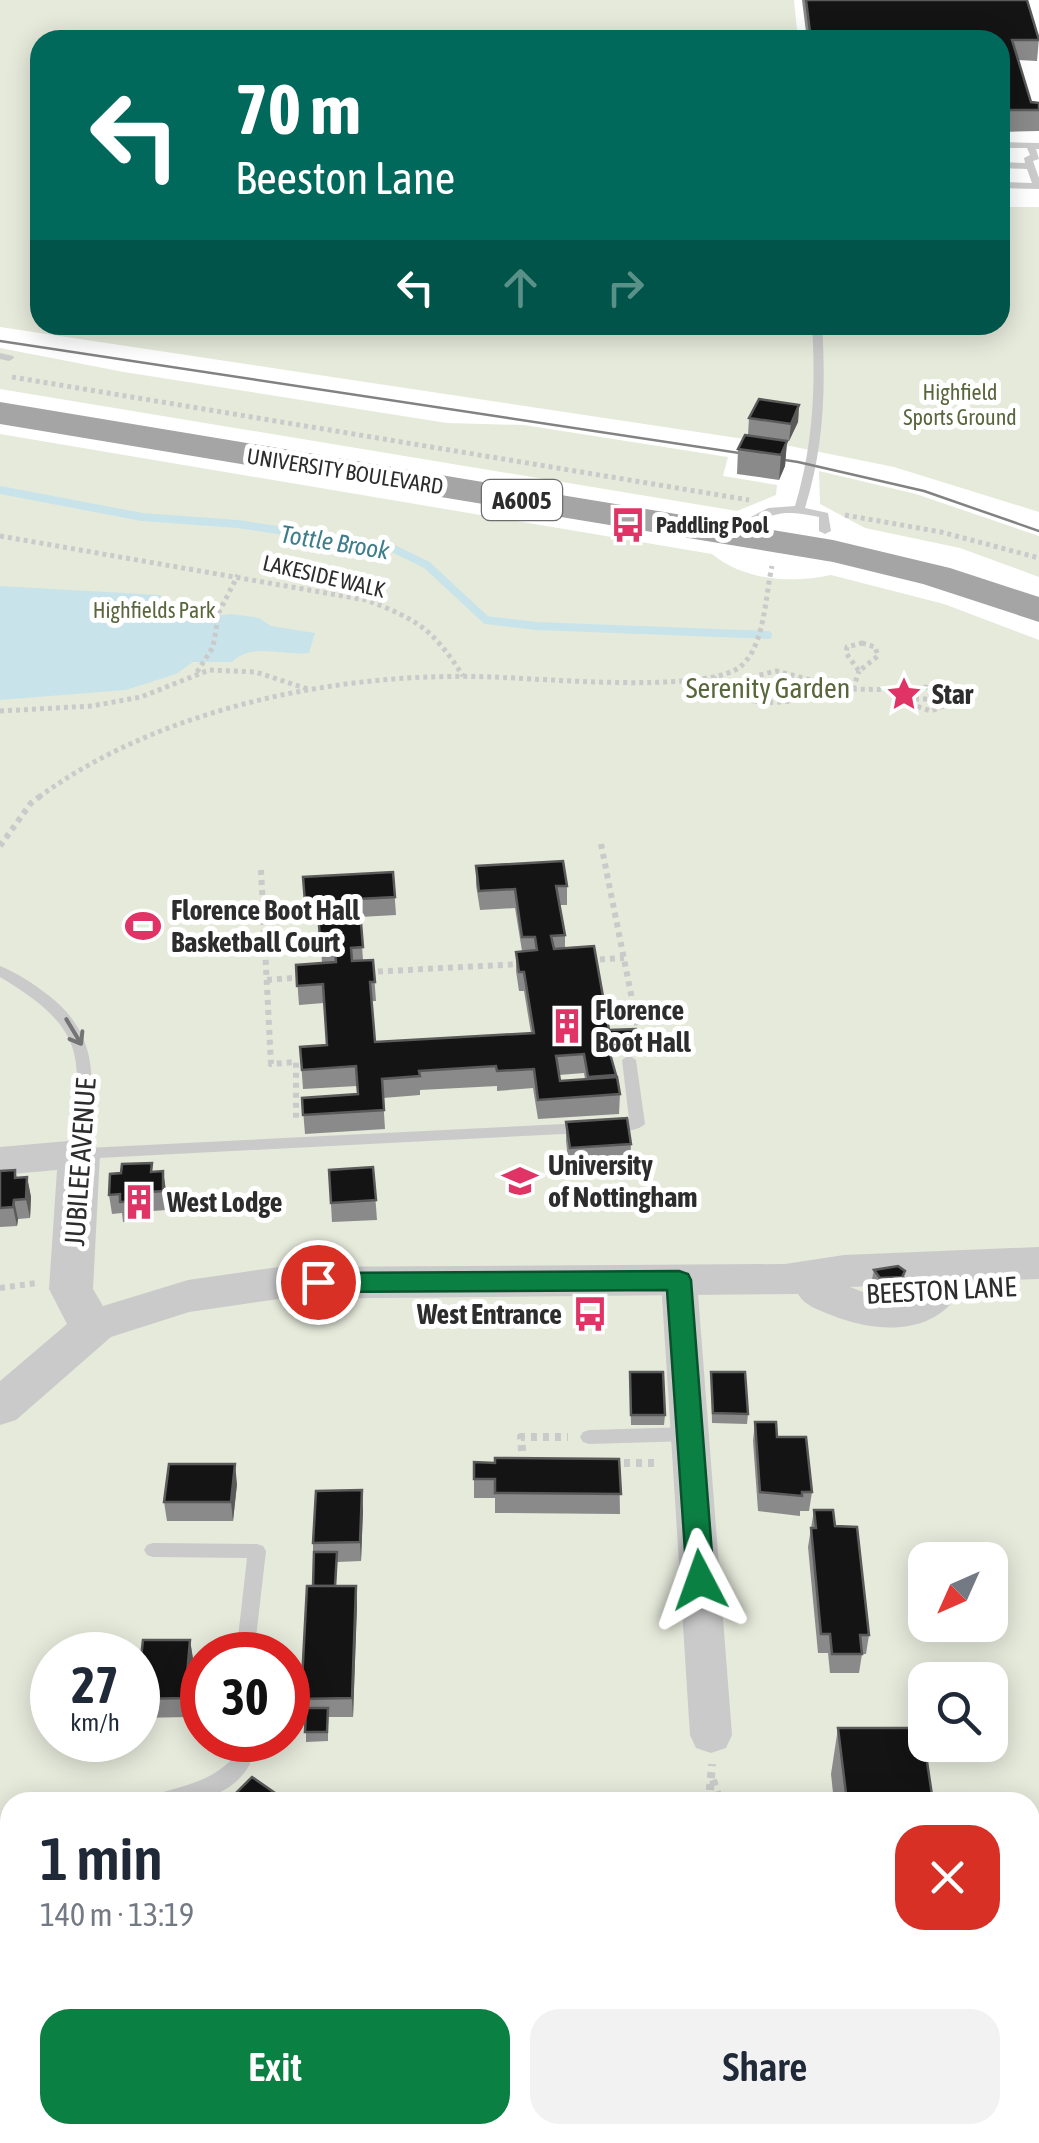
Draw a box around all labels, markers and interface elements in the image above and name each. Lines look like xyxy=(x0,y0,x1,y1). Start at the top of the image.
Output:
text: 70 m xyxy=(235,69,361,149)
icon: left xyxy=(70,70,200,200)
text: Beeston Lane xyxy=(235,152,455,204)
icon: left xyxy=(388,260,443,315)
icon: ahead xyxy=(493,260,548,315)
icon: right xyxy=(598,260,653,315)
park label: Highfield Sports Ground xyxy=(903,379,1017,430)
street label: UNIVERSITY BOULEVARD xyxy=(245,443,445,499)
road number: A6005 xyxy=(482,480,562,520)
bus stop icon: Paddling Pool xyxy=(609,506,647,544)
place label: Paddling Pool xyxy=(656,512,770,538)
water label: Tottle Brook xyxy=(279,520,392,565)
street label: LAKESIDE WALK xyxy=(260,549,388,603)
park label: Highfields Park xyxy=(93,597,216,623)
park label: Serenity Garden xyxy=(686,672,850,704)
place icon: Star xyxy=(885,675,923,713)
place label: Star xyxy=(932,678,974,710)
place label: Florence Boot Hall Basketball Court xyxy=(171,894,360,958)
sports icon: Florence Boot Hall Basketball Court xyxy=(124,907,162,945)
place label: Florence Boot Hall xyxy=(595,994,691,1058)
building icon: Florence Boot Hall xyxy=(548,1007,586,1045)
one-way arrow xyxy=(64,1017,84,1046)
street label: JUBILEE AVENUE xyxy=(58,1077,102,1247)
place label: University of Nottingham xyxy=(548,1149,697,1213)
school or university icon: University of Nottingham xyxy=(501,1162,539,1200)
building icon: West Lodge xyxy=(120,1183,158,1221)
place label: West Lodge xyxy=(166,1186,282,1218)
pin xyxy=(276,1240,361,1325)
icon: arrive xyxy=(291,1255,346,1310)
street label: BEESTON LANE xyxy=(865,1270,1017,1310)
bus stop icon: West Entrance xyxy=(571,1295,609,1333)
place label: West Entrance xyxy=(416,1298,562,1330)
position arrow xyxy=(648,1528,752,1632)
north arrow xyxy=(908,1542,1008,1642)
map controls xyxy=(908,1542,1008,1762)
speed limit sign: 30 xyxy=(180,1632,310,1762)
text: 27 xyxy=(71,1656,118,1714)
button: search xyxy=(908,1662,1008,1762)
text: km/h xyxy=(70,1708,120,1736)
text: 1 min xyxy=(40,1824,163,1893)
button: close xyxy=(895,1825,1000,1930)
text: 140 m · 13:19 xyxy=(40,1896,194,1933)
button: Exit xyxy=(40,2009,510,2124)
button: Share xyxy=(530,2009,1000,2124)

